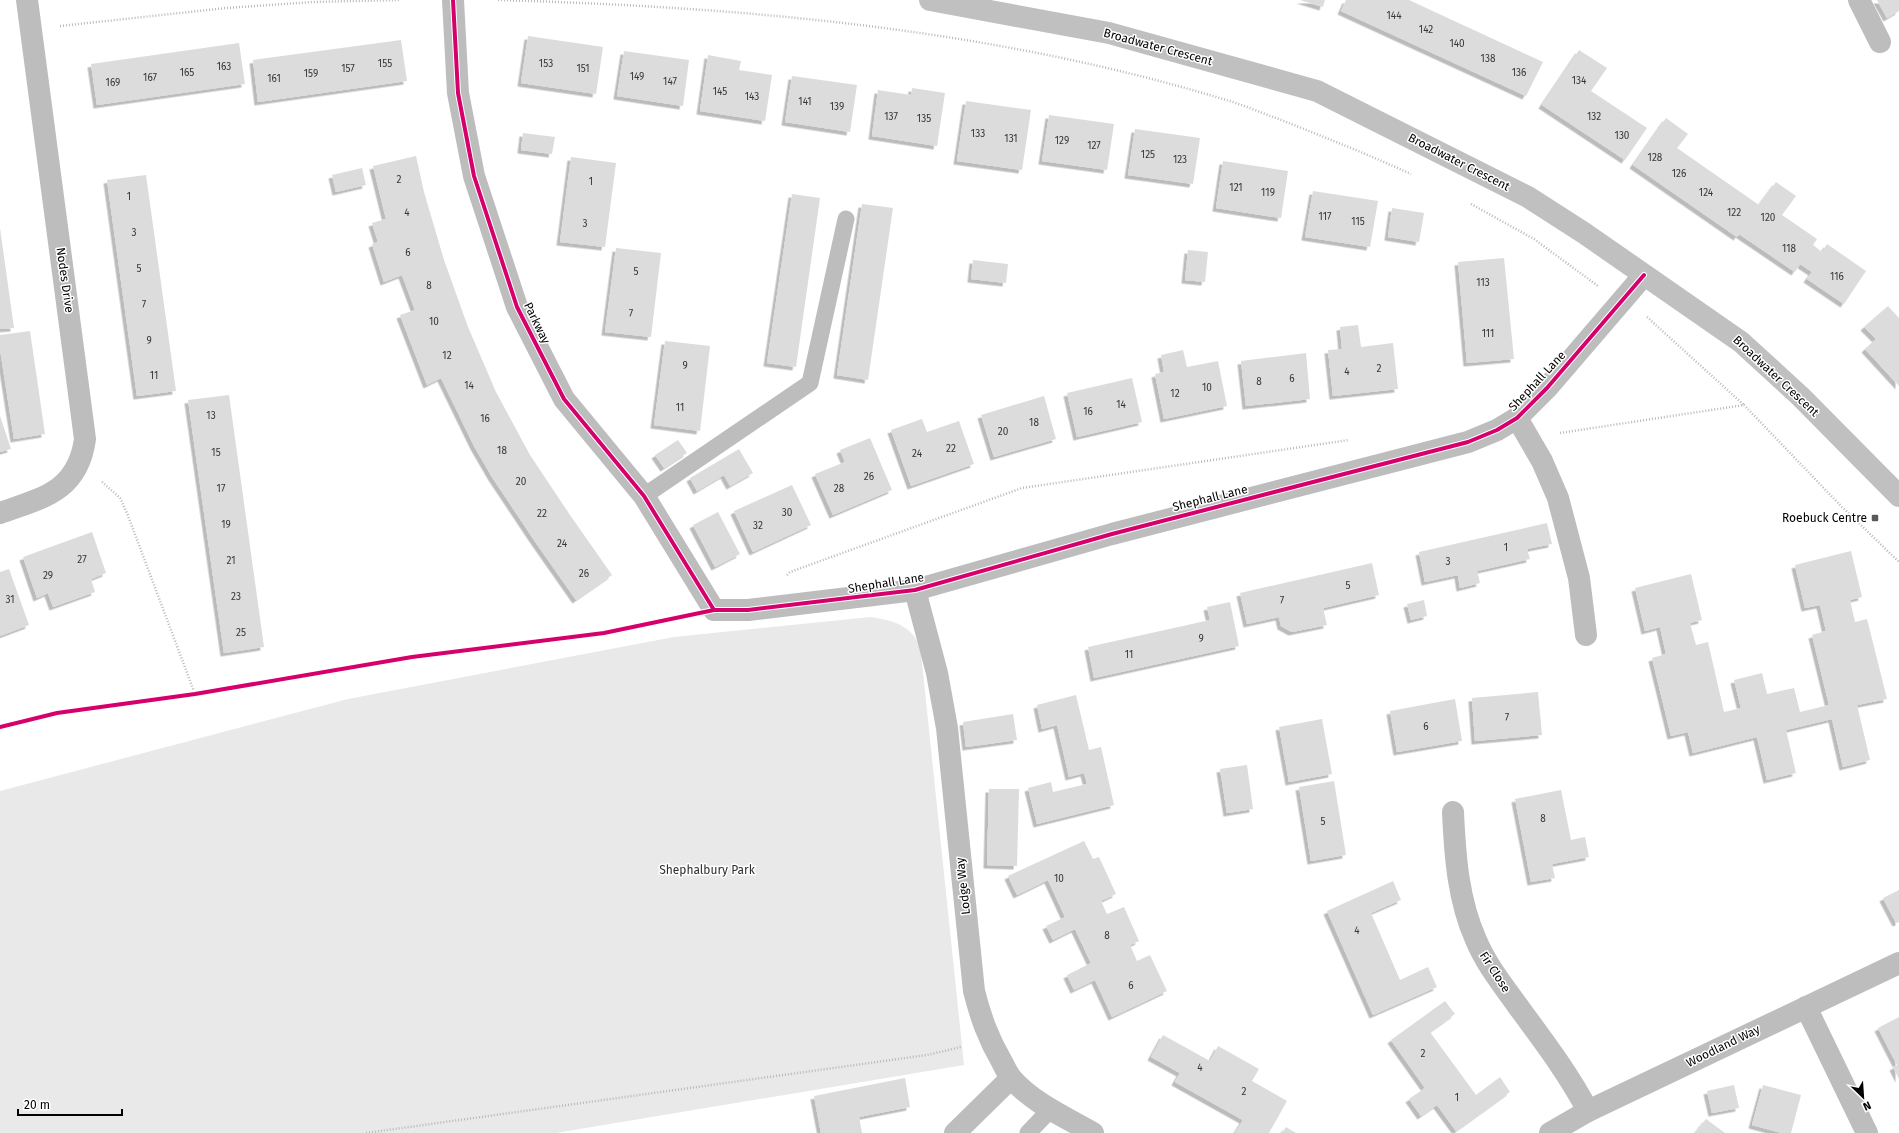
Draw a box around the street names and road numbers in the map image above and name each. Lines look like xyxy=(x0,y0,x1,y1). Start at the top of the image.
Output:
street label: Broadwater Crescent xyxy=(1102,26,1215,68)
street label: Broadwater Crescent xyxy=(1406,130,1513,194)
street label: Nodes Drive xyxy=(53,246,77,314)
street label: Parkway xyxy=(521,300,553,346)
street label: Broadwater Crescent xyxy=(1730,333,1822,420)
street label: Shephall Lane xyxy=(1506,348,1568,414)
street label: Shephall Lane xyxy=(1171,482,1249,514)
street label: Shephall Lane xyxy=(847,570,925,596)
street label: Lodge Way xyxy=(953,857,973,915)
street label: Fir Close xyxy=(1477,949,1513,995)
street label: Woodland Way xyxy=(1684,1022,1762,1070)

